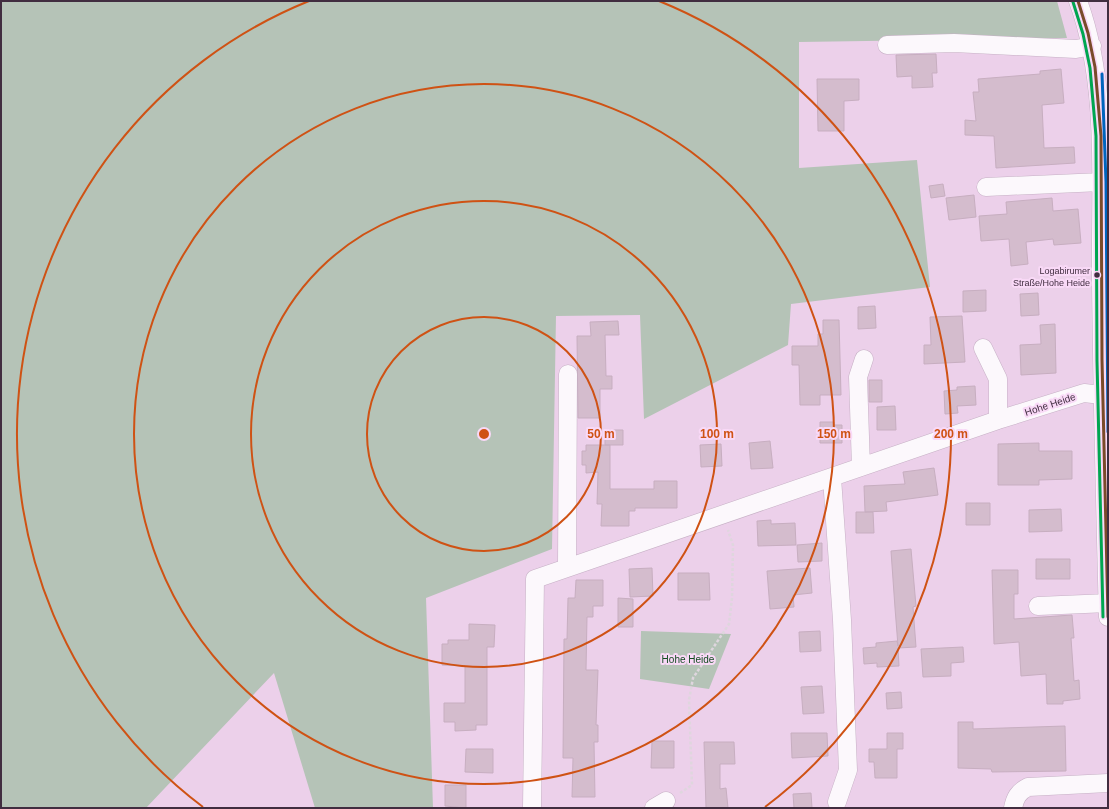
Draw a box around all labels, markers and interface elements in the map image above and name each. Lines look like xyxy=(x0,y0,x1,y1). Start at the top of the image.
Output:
place label: Logabirumer Straße/Hohe Heide xyxy=(1013,266,1090,288)
marker: Logabirumer Straße/Hohe Heide xyxy=(1092,270,1102,280)
street label: Hohe Heide xyxy=(1023,391,1077,418)
centre of rings xyxy=(477,427,491,441)
text: 50 m xyxy=(587,427,615,441)
text: 100 m xyxy=(700,427,734,441)
text: 150 m xyxy=(817,427,851,441)
text: 200 m xyxy=(934,427,968,441)
park label: Hohe Heide xyxy=(662,654,715,665)

